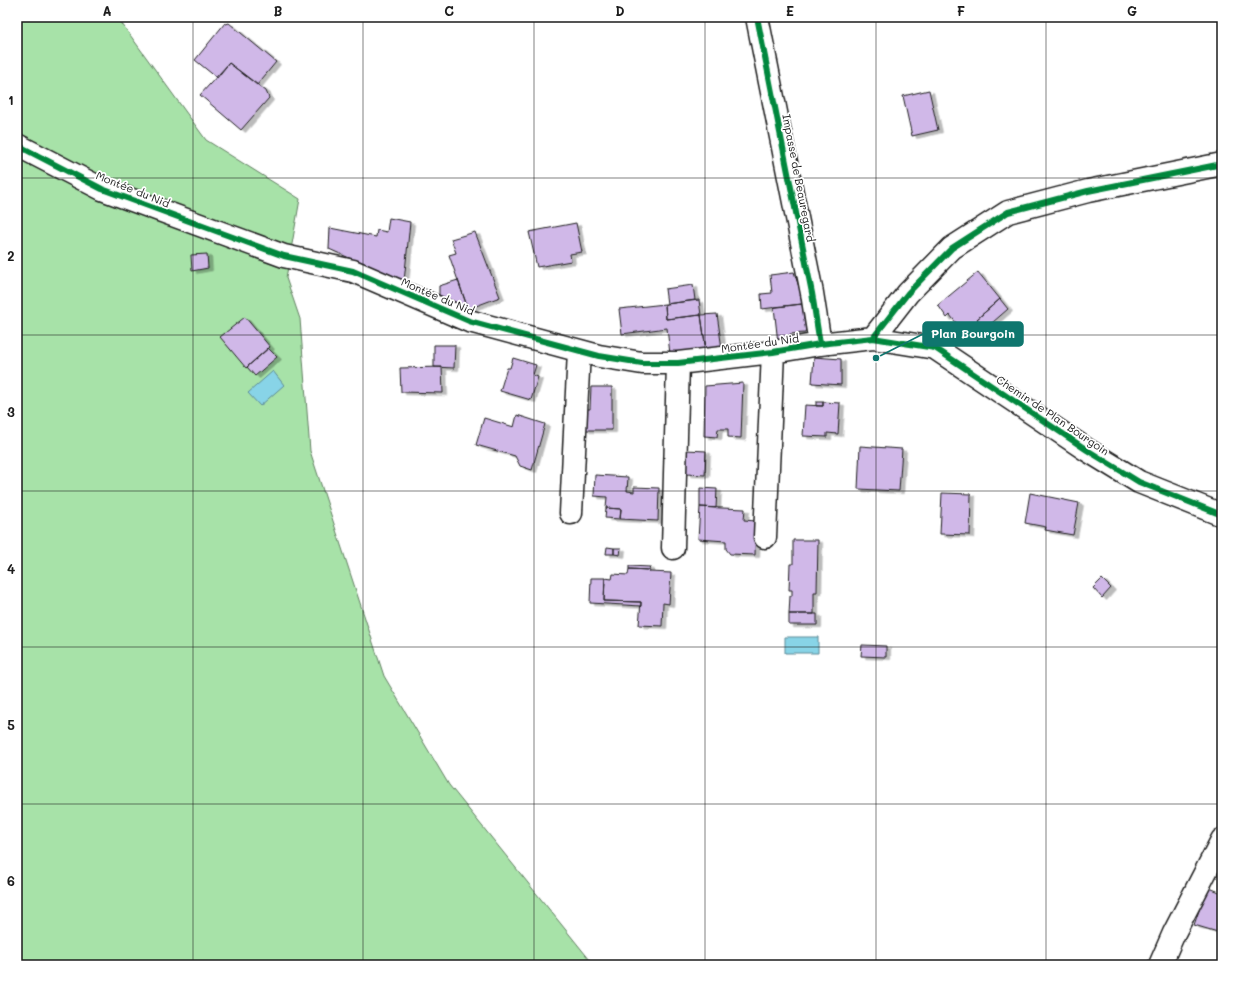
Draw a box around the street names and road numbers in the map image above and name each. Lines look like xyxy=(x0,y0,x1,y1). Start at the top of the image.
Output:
street label: Impasse de Beauregard xyxy=(779,113,819,243)
street label: Montée du Nid xyxy=(94,167,172,211)
street label: Montée du Nid xyxy=(399,274,477,318)
street label: Montée du Nid xyxy=(720,330,800,356)
street label: Chemin de Plan Bourgoin xyxy=(994,372,1112,458)

